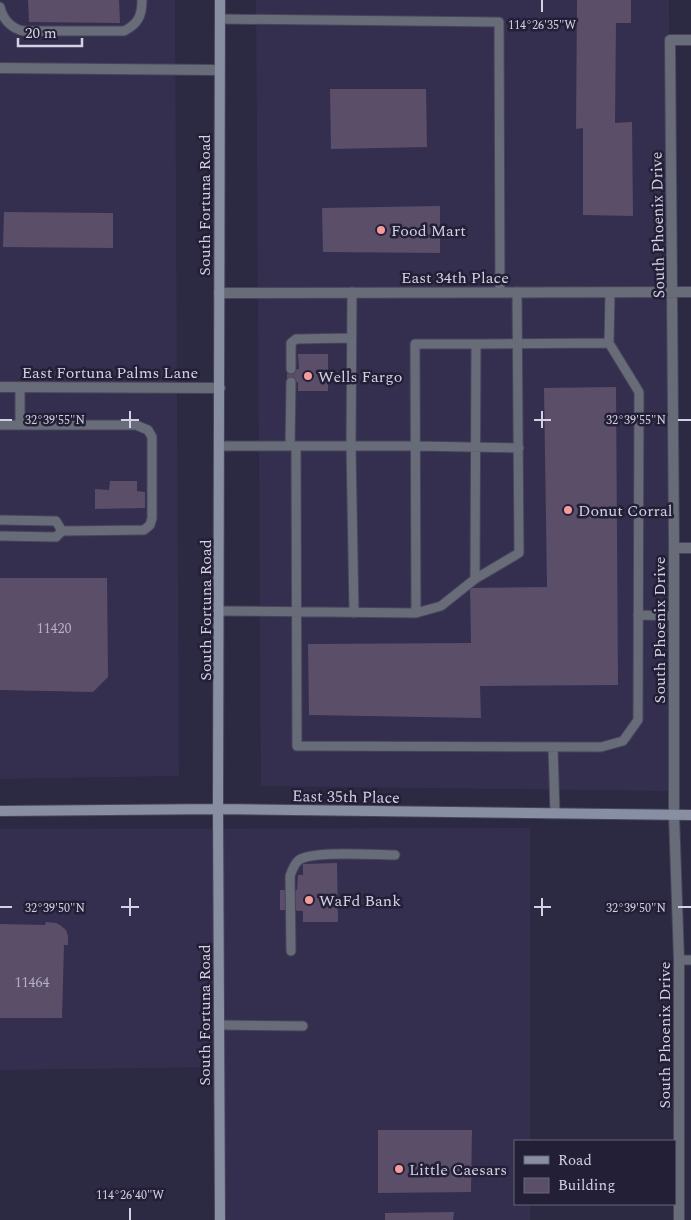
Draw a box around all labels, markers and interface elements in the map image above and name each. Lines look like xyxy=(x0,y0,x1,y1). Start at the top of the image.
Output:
scale bar xyxy=(18,15,81,47)
text: 114°26'35"W xyxy=(508,16,576,35)
text: 20 m xyxy=(25,22,57,45)
street label: South Fortuna Road xyxy=(193,134,217,276)
street label: South Phoenix Drive xyxy=(645,151,671,299)
place label: Food Mart xyxy=(391,219,466,243)
marker: Food Mart xyxy=(375,224,387,236)
street label: East 34th Place xyxy=(401,266,509,290)
street label: East Fortuna Palms Lane xyxy=(22,361,198,385)
place label: Wells Fargo xyxy=(318,365,402,389)
marker: Wells Fargo xyxy=(302,370,314,382)
text: 32°39'55"N xyxy=(25,411,85,430)
text: 32°39'55"N xyxy=(606,411,666,430)
place label: Donut Corral xyxy=(578,499,673,523)
marker: Donut Corral xyxy=(562,504,574,516)
street label: South Fortuna Road xyxy=(194,539,218,681)
street label: South Phoenix Drive xyxy=(648,557,672,703)
house number: 11420 xyxy=(37,618,72,639)
street label: East 35th Place xyxy=(292,784,400,810)
place label: WaFd Bank xyxy=(319,889,401,913)
marker: WaFd Bank xyxy=(303,894,315,906)
text: 32°39'50"N xyxy=(25,899,85,918)
text: 32°39'50"N xyxy=(606,899,666,918)
street label: South Fortuna Road xyxy=(193,944,217,1086)
street label: South Phoenix Drive xyxy=(653,962,677,1108)
house number: 11464 xyxy=(15,972,50,993)
legend xyxy=(514,1140,676,1205)
text: Road xyxy=(558,1149,592,1172)
place label: Little Caesars xyxy=(409,1158,507,1182)
marker: Little Caesars xyxy=(393,1163,405,1175)
text: Building xyxy=(558,1174,615,1197)
text: 114°26'40"W xyxy=(96,1186,164,1205)

